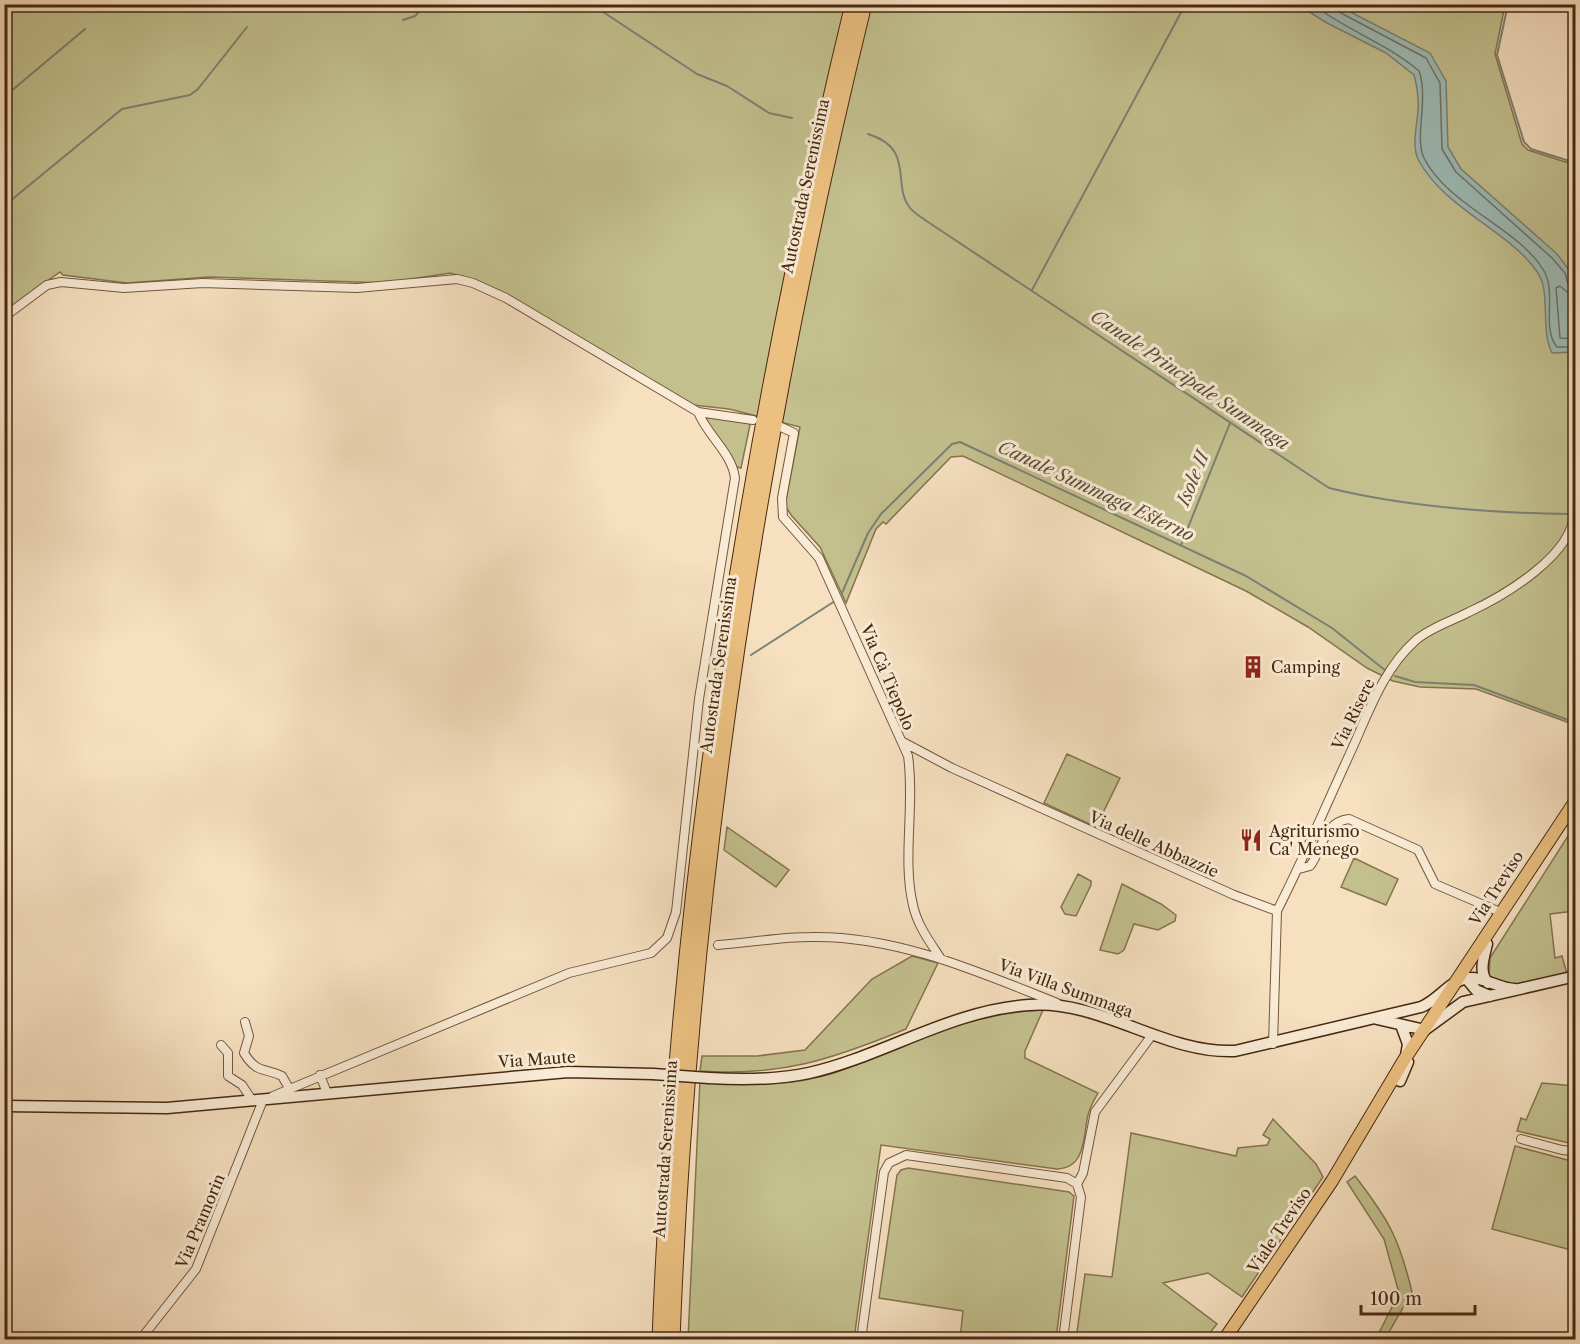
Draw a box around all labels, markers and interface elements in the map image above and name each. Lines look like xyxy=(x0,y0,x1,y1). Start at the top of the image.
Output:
street label: Autostrada Serenissima xyxy=(777,96,833,276)
water label: Canale Principale Summaga xyxy=(1086,305,1294,455)
water label: Canale Summaga Esterno xyxy=(994,436,1198,546)
water label: Isole II xyxy=(1172,446,1215,511)
street label: Autostrada Serenissima xyxy=(696,575,740,755)
street label: Via Cà Tiepolo xyxy=(856,620,919,733)
building icon: Camping xyxy=(1240,654,1266,680)
place label: Camping xyxy=(1271,657,1340,677)
street label: Via Risere xyxy=(1327,675,1379,754)
street label: Via delle Abbazzie xyxy=(1085,806,1222,882)
place label: Agriturismo Ca' Menego xyxy=(1268,821,1360,859)
restaurant icon: Agriturismo Ca' Menego xyxy=(1238,827,1264,853)
street label: Via Treviso xyxy=(1464,847,1528,930)
street label: Via Villa Summaga xyxy=(995,954,1136,1022)
street label: Via Maute xyxy=(496,1046,577,1072)
street label: Autostrada Serenissima xyxy=(649,1059,681,1239)
street label: Via Pramorin xyxy=(171,1171,229,1272)
street label: Viale Treviso xyxy=(1242,1183,1315,1277)
scale bar xyxy=(1361,1278,1475,1316)
text: 100 m xyxy=(1370,1288,1422,1310)

